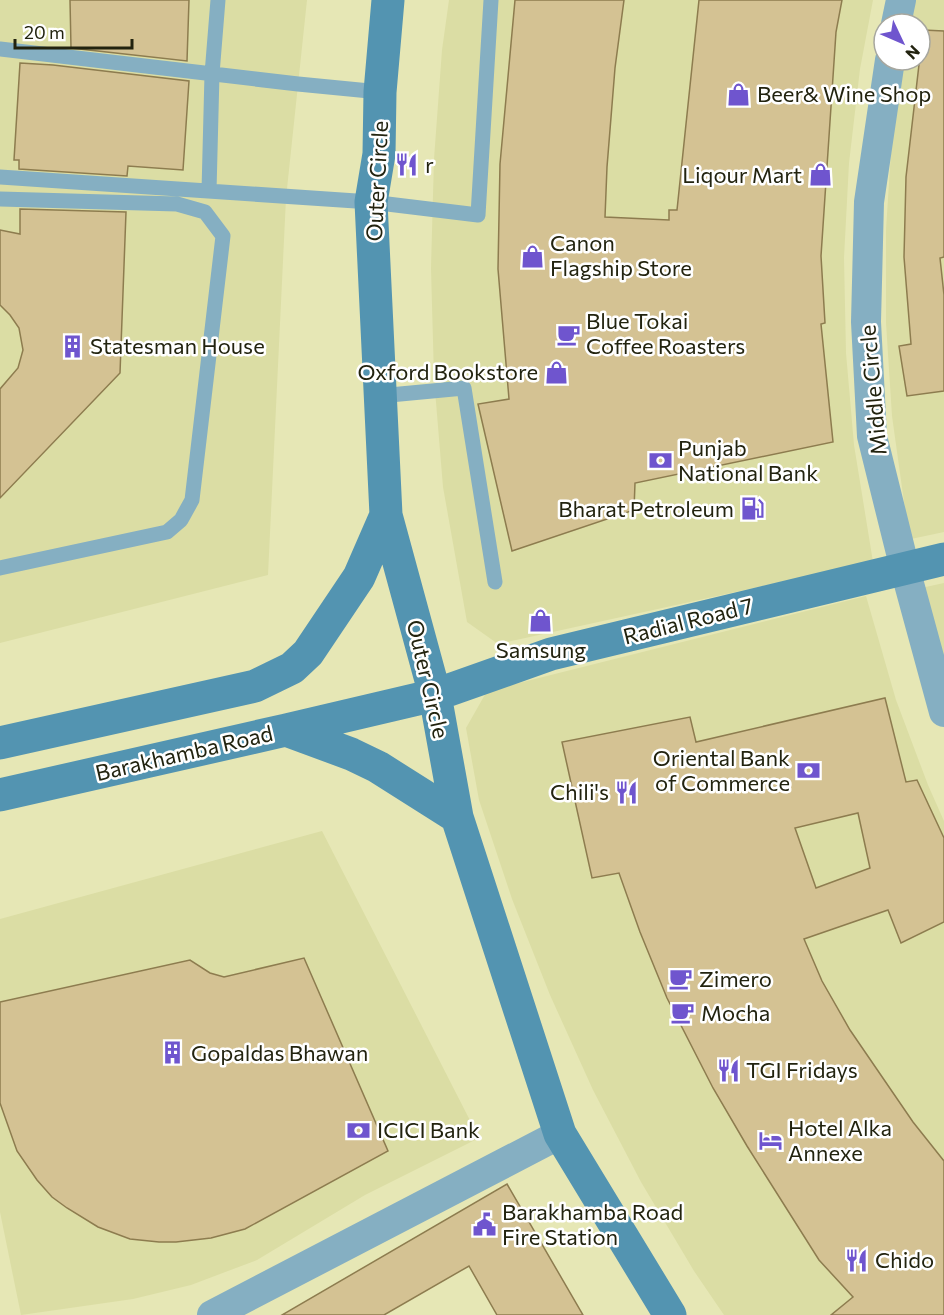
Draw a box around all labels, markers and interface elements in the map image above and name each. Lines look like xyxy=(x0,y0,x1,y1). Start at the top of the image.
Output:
scale bar xyxy=(15,12,132,50)
north arrow xyxy=(872,12,932,72)
text: 20 m xyxy=(24,21,65,43)
text: N xyxy=(902,42,924,64)
place label: Beer& Wine Shop xyxy=(757,80,931,107)
shop icon: Beer& Wine Shop xyxy=(726,81,752,107)
street label: Outer Circle xyxy=(360,120,393,242)
place label: r xyxy=(425,151,434,178)
restaurant icon: r xyxy=(394,152,420,178)
place label: Liqour Mart xyxy=(682,161,802,188)
shop icon: Liqour Mart xyxy=(807,162,833,188)
place label: Canon Flagship Store xyxy=(550,229,692,281)
shop icon: Canon Flagship Store xyxy=(519,243,545,269)
place label: Blue Tokai Coffee Roasters xyxy=(586,307,745,359)
cafe icon: Blue Tokai Coffee Roasters xyxy=(555,321,581,347)
street label: Middle Circle xyxy=(853,324,892,456)
place label: Statesman House xyxy=(90,332,265,359)
building icon: Statesman House xyxy=(59,333,85,359)
place label: Oxford Bookstore xyxy=(358,358,538,385)
shop icon: Oxford Bookstore xyxy=(543,359,569,385)
place label: Punjab National Bank xyxy=(678,434,818,486)
bank icon: Punjab National Bank xyxy=(647,448,673,474)
place label: Bharat Petroleum xyxy=(558,495,734,522)
fuel station icon: Bharat Petroleum xyxy=(739,496,765,522)
street label: Radial Road 7 xyxy=(620,591,756,650)
shop icon: Samsung xyxy=(528,608,554,634)
street label: Outer Circle xyxy=(402,617,455,741)
place label: Samsung xyxy=(496,636,586,663)
street label: Barakhamba Road xyxy=(93,719,275,786)
place label: Oriental Bank of Commerce xyxy=(653,744,790,796)
bank icon: Oriental Bank of Commerce xyxy=(795,758,821,784)
place label: Chili's xyxy=(550,778,609,805)
restaurant icon: Chili's xyxy=(614,779,640,805)
place label: Zimero xyxy=(699,965,772,992)
cafe icon: Zimero xyxy=(668,966,694,992)
place label: Mocha xyxy=(701,999,770,1026)
cafe icon: Mocha xyxy=(670,1000,696,1026)
place label: Gopaldas Bhawan xyxy=(191,1039,368,1066)
building icon: Gopaldas Bhawan xyxy=(160,1040,186,1066)
place label: TGI Fridays xyxy=(746,1056,858,1083)
restaurant icon: TGI Fridays xyxy=(715,1057,741,1083)
place label: Hotel Alka Annexe xyxy=(788,1114,892,1166)
place label: ICICI Bank xyxy=(377,1116,480,1143)
bank icon: ICICI Bank xyxy=(346,1117,372,1143)
hotel icon: Hotel Alka Annexe xyxy=(757,1128,783,1154)
place label: Barakhamba Road Fire Station xyxy=(502,1198,683,1250)
public building icon: Barakhamba Road Fire Station xyxy=(471,1212,497,1238)
place label: Chido xyxy=(875,1246,934,1273)
restaurant icon: Chido xyxy=(844,1247,870,1273)

